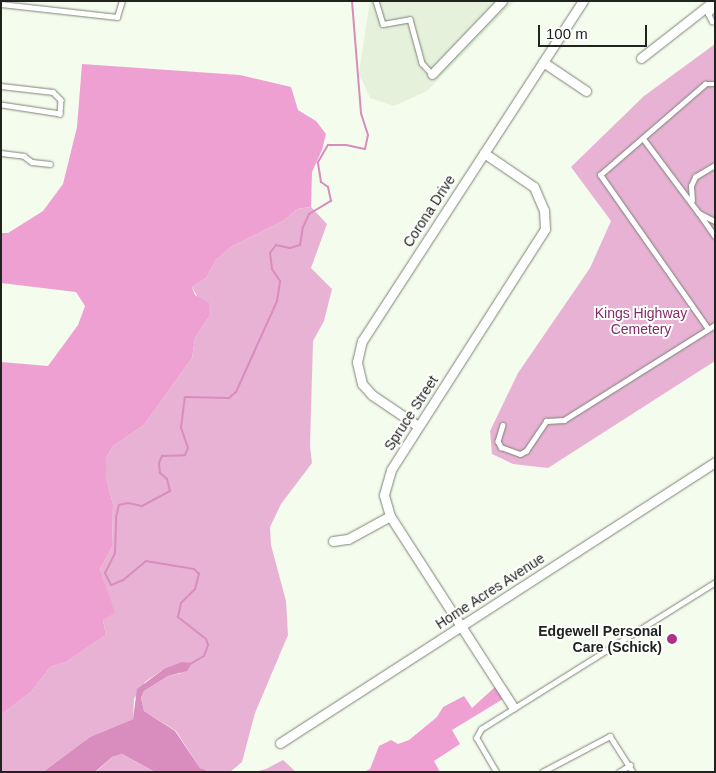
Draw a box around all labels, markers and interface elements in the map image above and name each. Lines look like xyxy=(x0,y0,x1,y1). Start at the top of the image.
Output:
scale bar xyxy=(541,15,650,47)
text: 100 m xyxy=(546,25,588,42)
street label: Corona Drive xyxy=(399,172,459,250)
park label: Kings Highway Cemetery xyxy=(595,305,687,338)
street label: Spruce Street xyxy=(381,373,441,453)
street label: Home Acres Avenue xyxy=(432,549,548,633)
place label: Edgewell Personal Care (Schick) xyxy=(538,623,662,656)
marker: Edgewell Personal Care (Schick) xyxy=(666,633,678,645)

